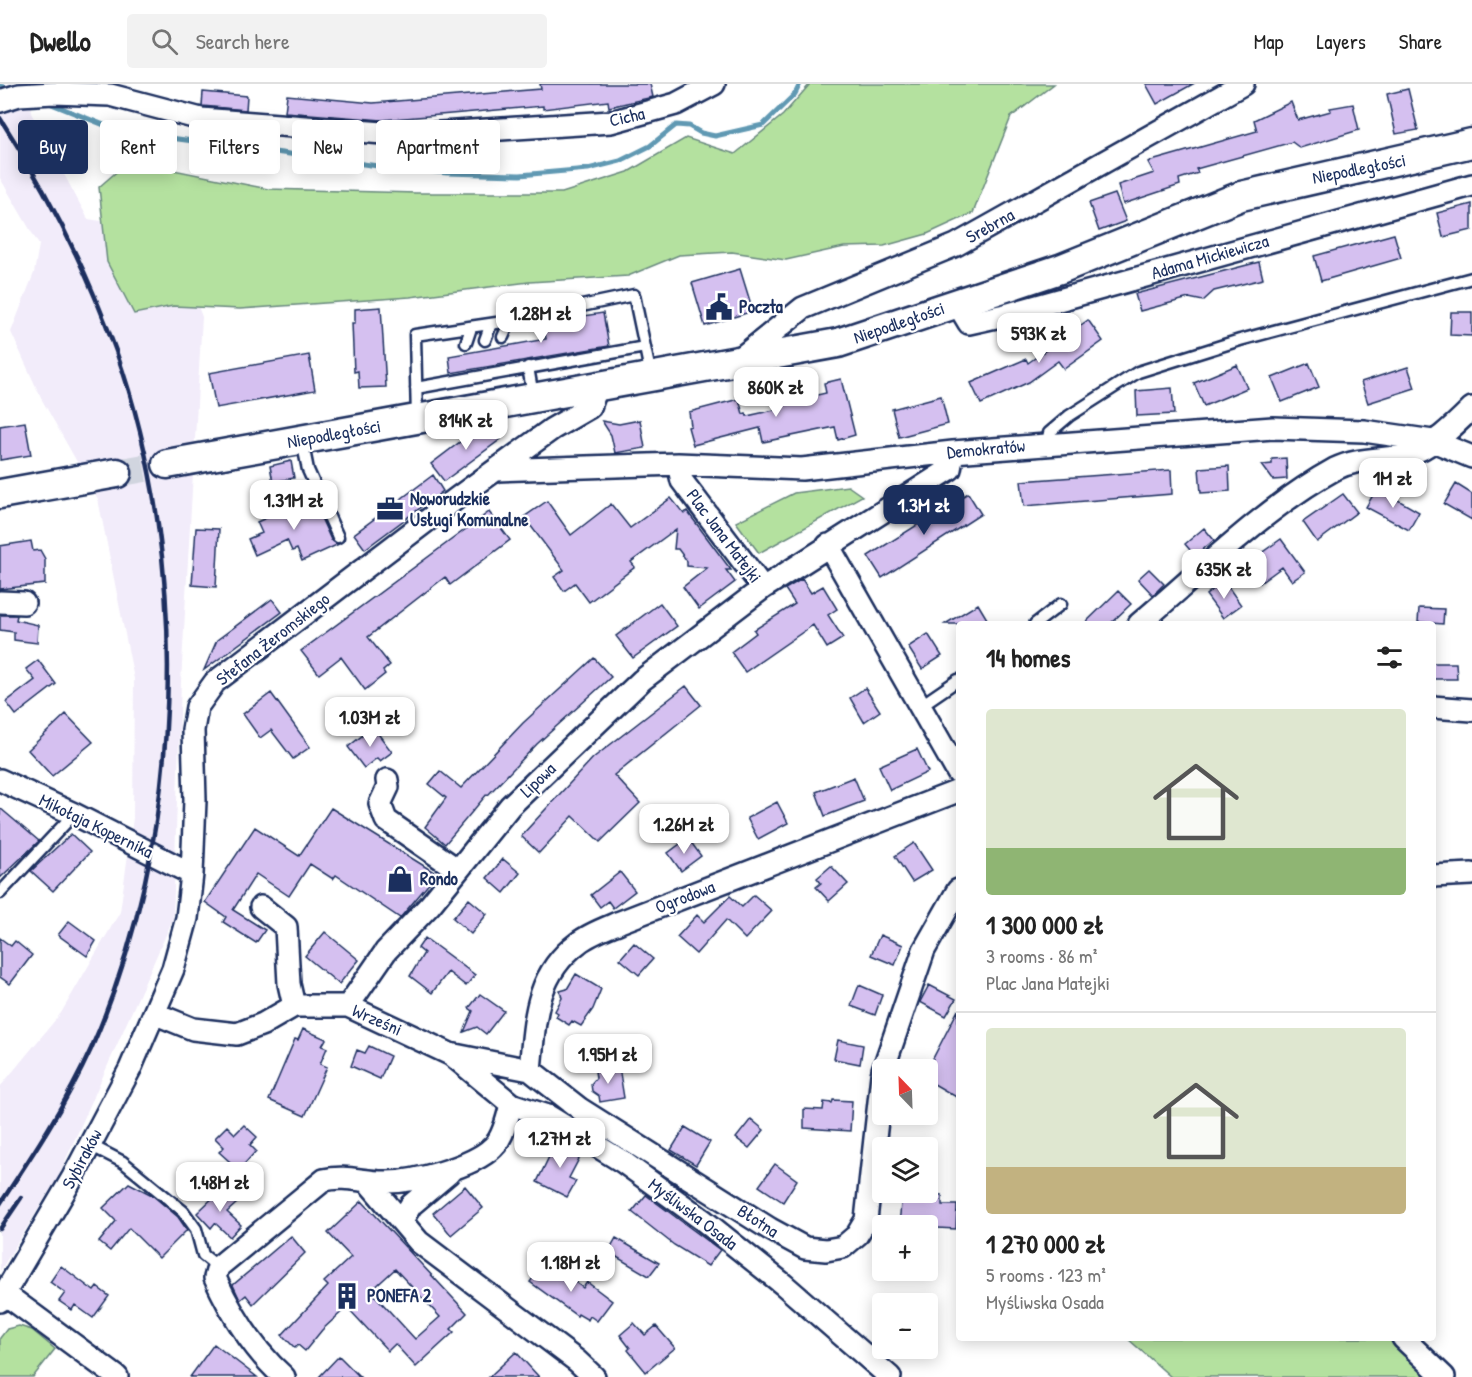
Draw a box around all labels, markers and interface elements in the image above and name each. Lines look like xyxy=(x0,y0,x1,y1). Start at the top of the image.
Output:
search box xyxy=(127,14,547,68)
text: Dwello xyxy=(30,22,91,60)
icon: search xyxy=(148,25,181,58)
text: Search here xyxy=(196,26,290,56)
text: Map xyxy=(1254,27,1283,56)
text: Layers xyxy=(1316,27,1366,56)
text: Share xyxy=(1399,27,1442,56)
street label: Cicha xyxy=(607,100,647,133)
chip: Buy xyxy=(18,120,88,174)
chip: Rent xyxy=(100,120,177,174)
chip: Filters xyxy=(189,120,280,174)
chip: New xyxy=(292,120,364,174)
chip: Apartment xyxy=(376,120,500,174)
street label: Niepodległości xyxy=(1310,147,1408,190)
street label: Srebrna xyxy=(961,202,1019,249)
street label: Adama Mickiewicza xyxy=(1148,228,1271,285)
public building icon: Poczta xyxy=(704,292,734,322)
pin: 1.28M zł xyxy=(479,293,603,344)
place label: Poczta xyxy=(739,294,784,319)
street label: Niepodległości xyxy=(850,295,948,350)
text: 1.28M zł xyxy=(510,299,572,326)
pin: 593K zł xyxy=(984,313,1094,364)
text: 593K zł xyxy=(1011,319,1067,346)
pin: 860K zł xyxy=(721,367,831,418)
text: 860K zł xyxy=(748,373,804,400)
pin: 814K zł xyxy=(411,400,521,451)
text: 814K zł xyxy=(439,406,493,433)
street label: Niepodległości xyxy=(285,413,383,454)
street label: Demokratów xyxy=(946,433,1026,464)
pin: 1M zł xyxy=(1351,458,1435,509)
text: 1M zł xyxy=(1373,464,1413,491)
pin: 1.31M zł xyxy=(232,480,356,531)
street label: Plac Jana Matejki xyxy=(681,484,768,588)
pin: 1.3M zł xyxy=(869,485,979,536)
text: 1.31M zł xyxy=(264,486,324,513)
place label: Noworudzkie Usługi Komunalne xyxy=(410,486,529,533)
text: 1.3M zł xyxy=(897,491,951,518)
office icon: Noworudzkie Usługi Komunalne xyxy=(375,494,405,524)
pin: 635K zł xyxy=(1169,549,1279,600)
text: 635K zł xyxy=(1196,555,1252,582)
street label: Stefana Żeromskiego xyxy=(211,586,335,691)
text: 14 homes xyxy=(986,640,1071,675)
icon: filters xyxy=(1373,641,1406,674)
pin: 1.03M zł xyxy=(308,697,432,748)
text: 1.03M zł xyxy=(339,703,401,730)
icon: home xyxy=(1142,748,1250,856)
street label: Lipowa xyxy=(514,756,561,803)
street label: Mikołaja Kopernika xyxy=(35,787,157,864)
pin: 1.26M zł xyxy=(622,804,746,855)
text: 1.26M zł xyxy=(653,810,715,837)
shop icon: Rondo xyxy=(385,864,415,894)
place label: Rondo xyxy=(420,866,459,891)
street label: Ogrodowa xyxy=(651,874,718,919)
text: 1 300 000 zł xyxy=(986,907,1104,942)
text: 3 rooms · 86 m² xyxy=(986,942,1097,969)
text: Plac Jana Matejki xyxy=(986,969,1110,996)
street label: Wrześni xyxy=(348,998,406,1042)
pin: 1.95M zł xyxy=(546,1034,670,1085)
text: 1.95M zł xyxy=(578,1040,638,1067)
north arrow xyxy=(872,1059,938,1125)
map controls xyxy=(872,1059,938,1359)
icon: home xyxy=(1142,1067,1250,1175)
pin: 1.27M zł xyxy=(498,1118,622,1169)
street label: Sybiraków xyxy=(55,1124,108,1193)
text: 1.27M zł xyxy=(528,1124,592,1151)
button: layers xyxy=(872,1137,938,1203)
pin: 1.48M zł xyxy=(158,1162,282,1213)
text: 1.48M zł xyxy=(190,1168,250,1195)
street label: Myśliwska Osada xyxy=(643,1172,743,1256)
street label: Błotna xyxy=(733,1198,784,1243)
button: + xyxy=(872,1215,938,1281)
text: 1 270 000 zł xyxy=(986,1226,1106,1261)
pin: 1.18M zł xyxy=(509,1242,633,1293)
text: 1.18M zł xyxy=(541,1248,601,1275)
text: 5 rooms · 123 m² xyxy=(986,1261,1106,1288)
building icon: PONEFA 2 xyxy=(332,1281,362,1311)
place label: PONEFA 2 xyxy=(367,1283,432,1308)
text: Myśliwska Osada xyxy=(986,1288,1104,1315)
button: − xyxy=(872,1293,938,1359)

